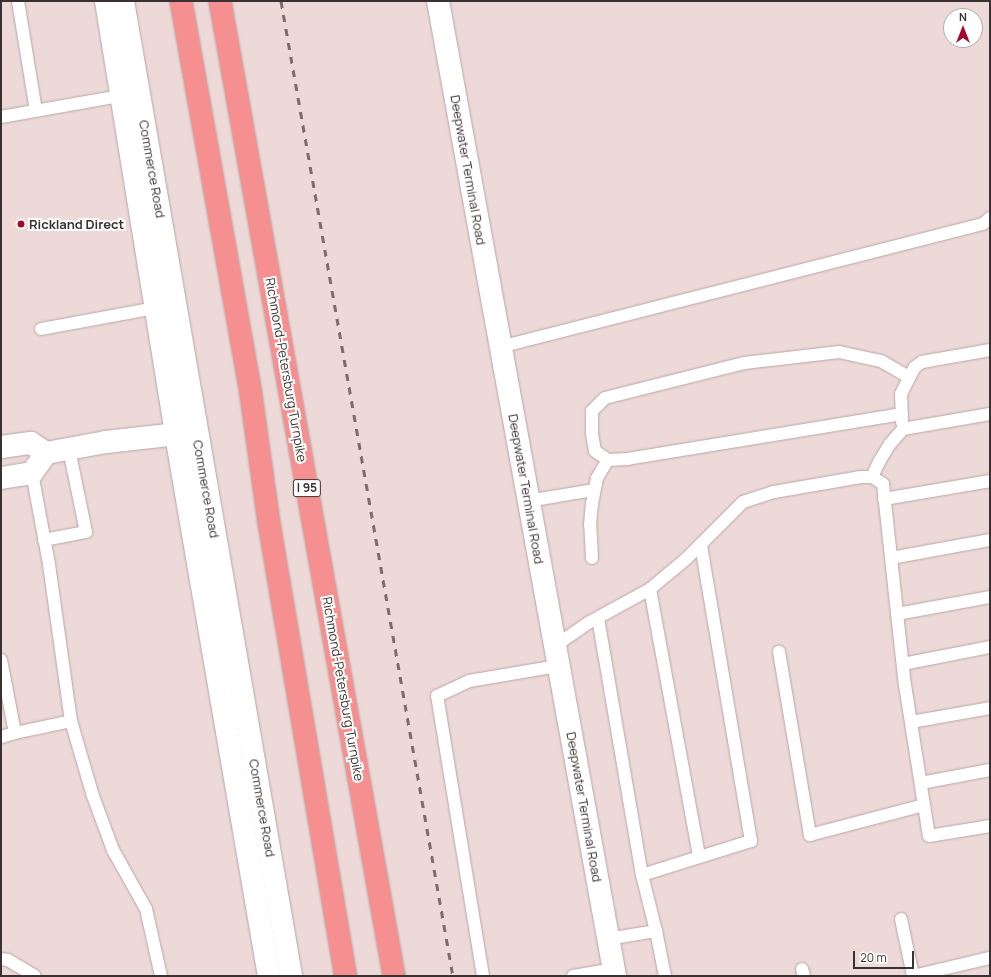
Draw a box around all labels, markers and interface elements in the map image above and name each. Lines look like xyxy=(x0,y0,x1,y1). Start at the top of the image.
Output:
north arrow xyxy=(943,8,983,48)
text: N xyxy=(959,9,967,24)
street label: Deepwater Terminal Road xyxy=(447,94,489,246)
street label: Commerce Road xyxy=(136,119,168,219)
place label: Rickland Direct xyxy=(29,216,124,232)
marker: Rickland Direct xyxy=(16,219,26,229)
street label: Richmond-Petersburg Turnpike xyxy=(262,277,310,463)
street label: Deepwater Terminal Road xyxy=(505,413,547,565)
street label: Commerce Road xyxy=(190,439,222,539)
road number: I 95 xyxy=(292,478,322,498)
street label: Richmond-Petersburg Turnpike xyxy=(319,596,367,782)
street label: Deepwater Terminal Road xyxy=(563,731,605,883)
street label: Commerce Road xyxy=(246,758,278,858)
scale bar xyxy=(855,943,916,969)
text: 20 m xyxy=(860,949,887,966)

